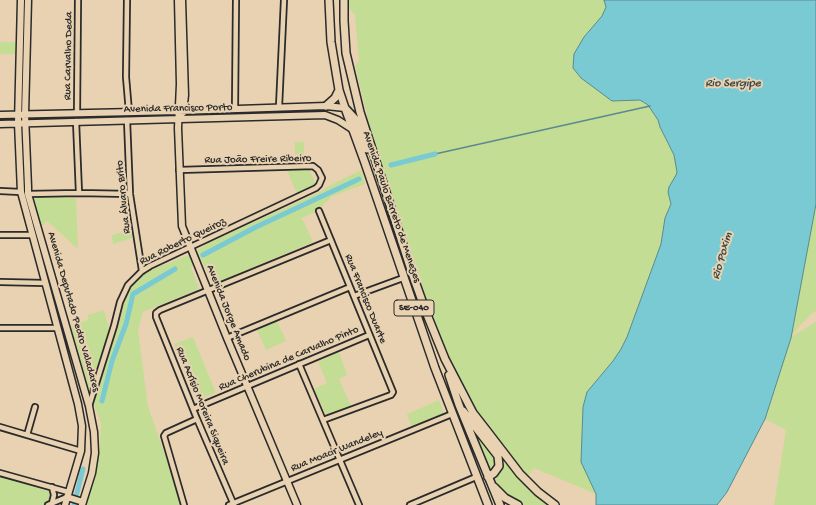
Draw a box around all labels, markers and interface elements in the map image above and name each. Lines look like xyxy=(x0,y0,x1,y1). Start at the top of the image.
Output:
street label: Rua Carvalho Deda xyxy=(62,12,76,100)
water label: Rio Sergipe xyxy=(705,77,761,91)
street label: Avenida Francisco Porto xyxy=(124,101,232,117)
street label: Avenida Paulo Barreto de Menezes xyxy=(359,130,423,284)
street label: Rua João Freire Ribeiro xyxy=(204,152,312,168)
street label: Rua Álvaro Brito xyxy=(114,160,134,234)
street label: Rua Roberto Queiroz xyxy=(138,215,228,269)
street label: Avenida Deputado Pedro Valadares xyxy=(44,230,102,394)
water label: Rio Poxim xyxy=(709,231,737,281)
street label: Rua Francisco Duarte xyxy=(341,252,389,346)
street label: Avenida Jorge Amado xyxy=(203,263,253,363)
road number: SE-040 xyxy=(394,300,434,316)
street label: Rua Cherubina de Carvalho Pinto xyxy=(217,324,361,394)
street label: Rua Acrísio Moreira Siqueira xyxy=(172,345,232,467)
street label: Rua Moacir Wandeley xyxy=(289,427,385,475)

